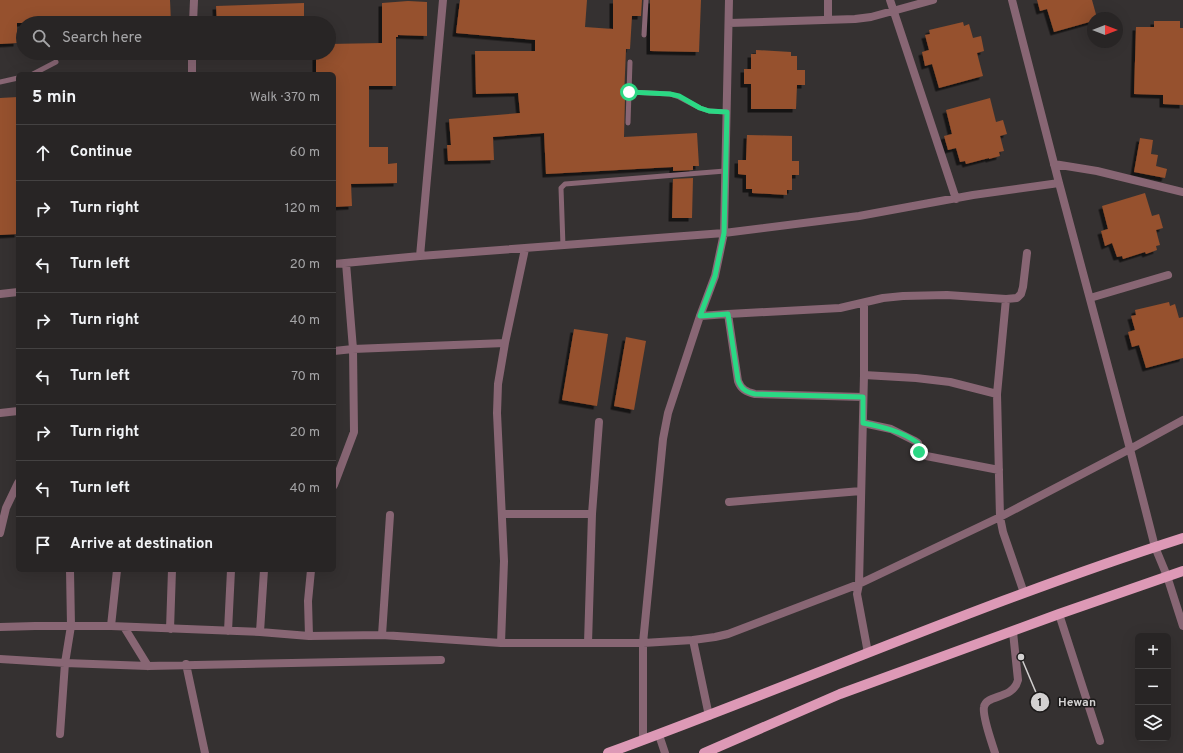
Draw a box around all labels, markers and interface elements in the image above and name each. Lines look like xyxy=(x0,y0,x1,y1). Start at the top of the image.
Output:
north arrow xyxy=(1087,12,1123,48)
search box xyxy=(16,16,336,60)
icon: search xyxy=(30,27,52,49)
text: Search here xyxy=(62,29,142,48)
route start xyxy=(620,83,638,101)
text: 5 min xyxy=(32,87,76,109)
text: Walk · 370 m xyxy=(250,90,320,106)
icon: ahead xyxy=(32,142,54,164)
text: Continue xyxy=(70,143,132,162)
text: 60 m xyxy=(290,145,320,161)
icon: right xyxy=(32,198,54,220)
text: Turn right xyxy=(70,199,139,218)
text: 120 m xyxy=(285,201,320,217)
icon: left xyxy=(32,254,54,276)
text: Turn left xyxy=(70,255,130,274)
text: 20 m xyxy=(290,257,320,273)
icon: right xyxy=(32,310,54,332)
text: Turn right xyxy=(70,311,139,330)
text: 40 m xyxy=(290,313,320,329)
icon: left xyxy=(32,366,54,388)
text: Turn left xyxy=(70,367,130,386)
text: 70 m xyxy=(291,369,320,385)
icon: right xyxy=(32,422,54,444)
text: Turn right xyxy=(70,423,139,442)
text: 20 m xyxy=(290,425,320,441)
route end xyxy=(910,443,928,461)
icon: left xyxy=(32,478,54,500)
text: Turn left xyxy=(70,479,130,498)
text: 40 m xyxy=(290,481,320,497)
icon: arrive xyxy=(32,534,54,556)
text: Arrive at destination xyxy=(70,535,213,554)
map controls xyxy=(1135,633,1171,741)
button: + xyxy=(1135,633,1171,669)
button: − xyxy=(1135,669,1171,705)
callout: Hewan xyxy=(1030,690,1104,714)
text: 1 xyxy=(1038,695,1042,711)
text: Hewan xyxy=(1058,695,1096,711)
button: layers xyxy=(1135,705,1171,741)

